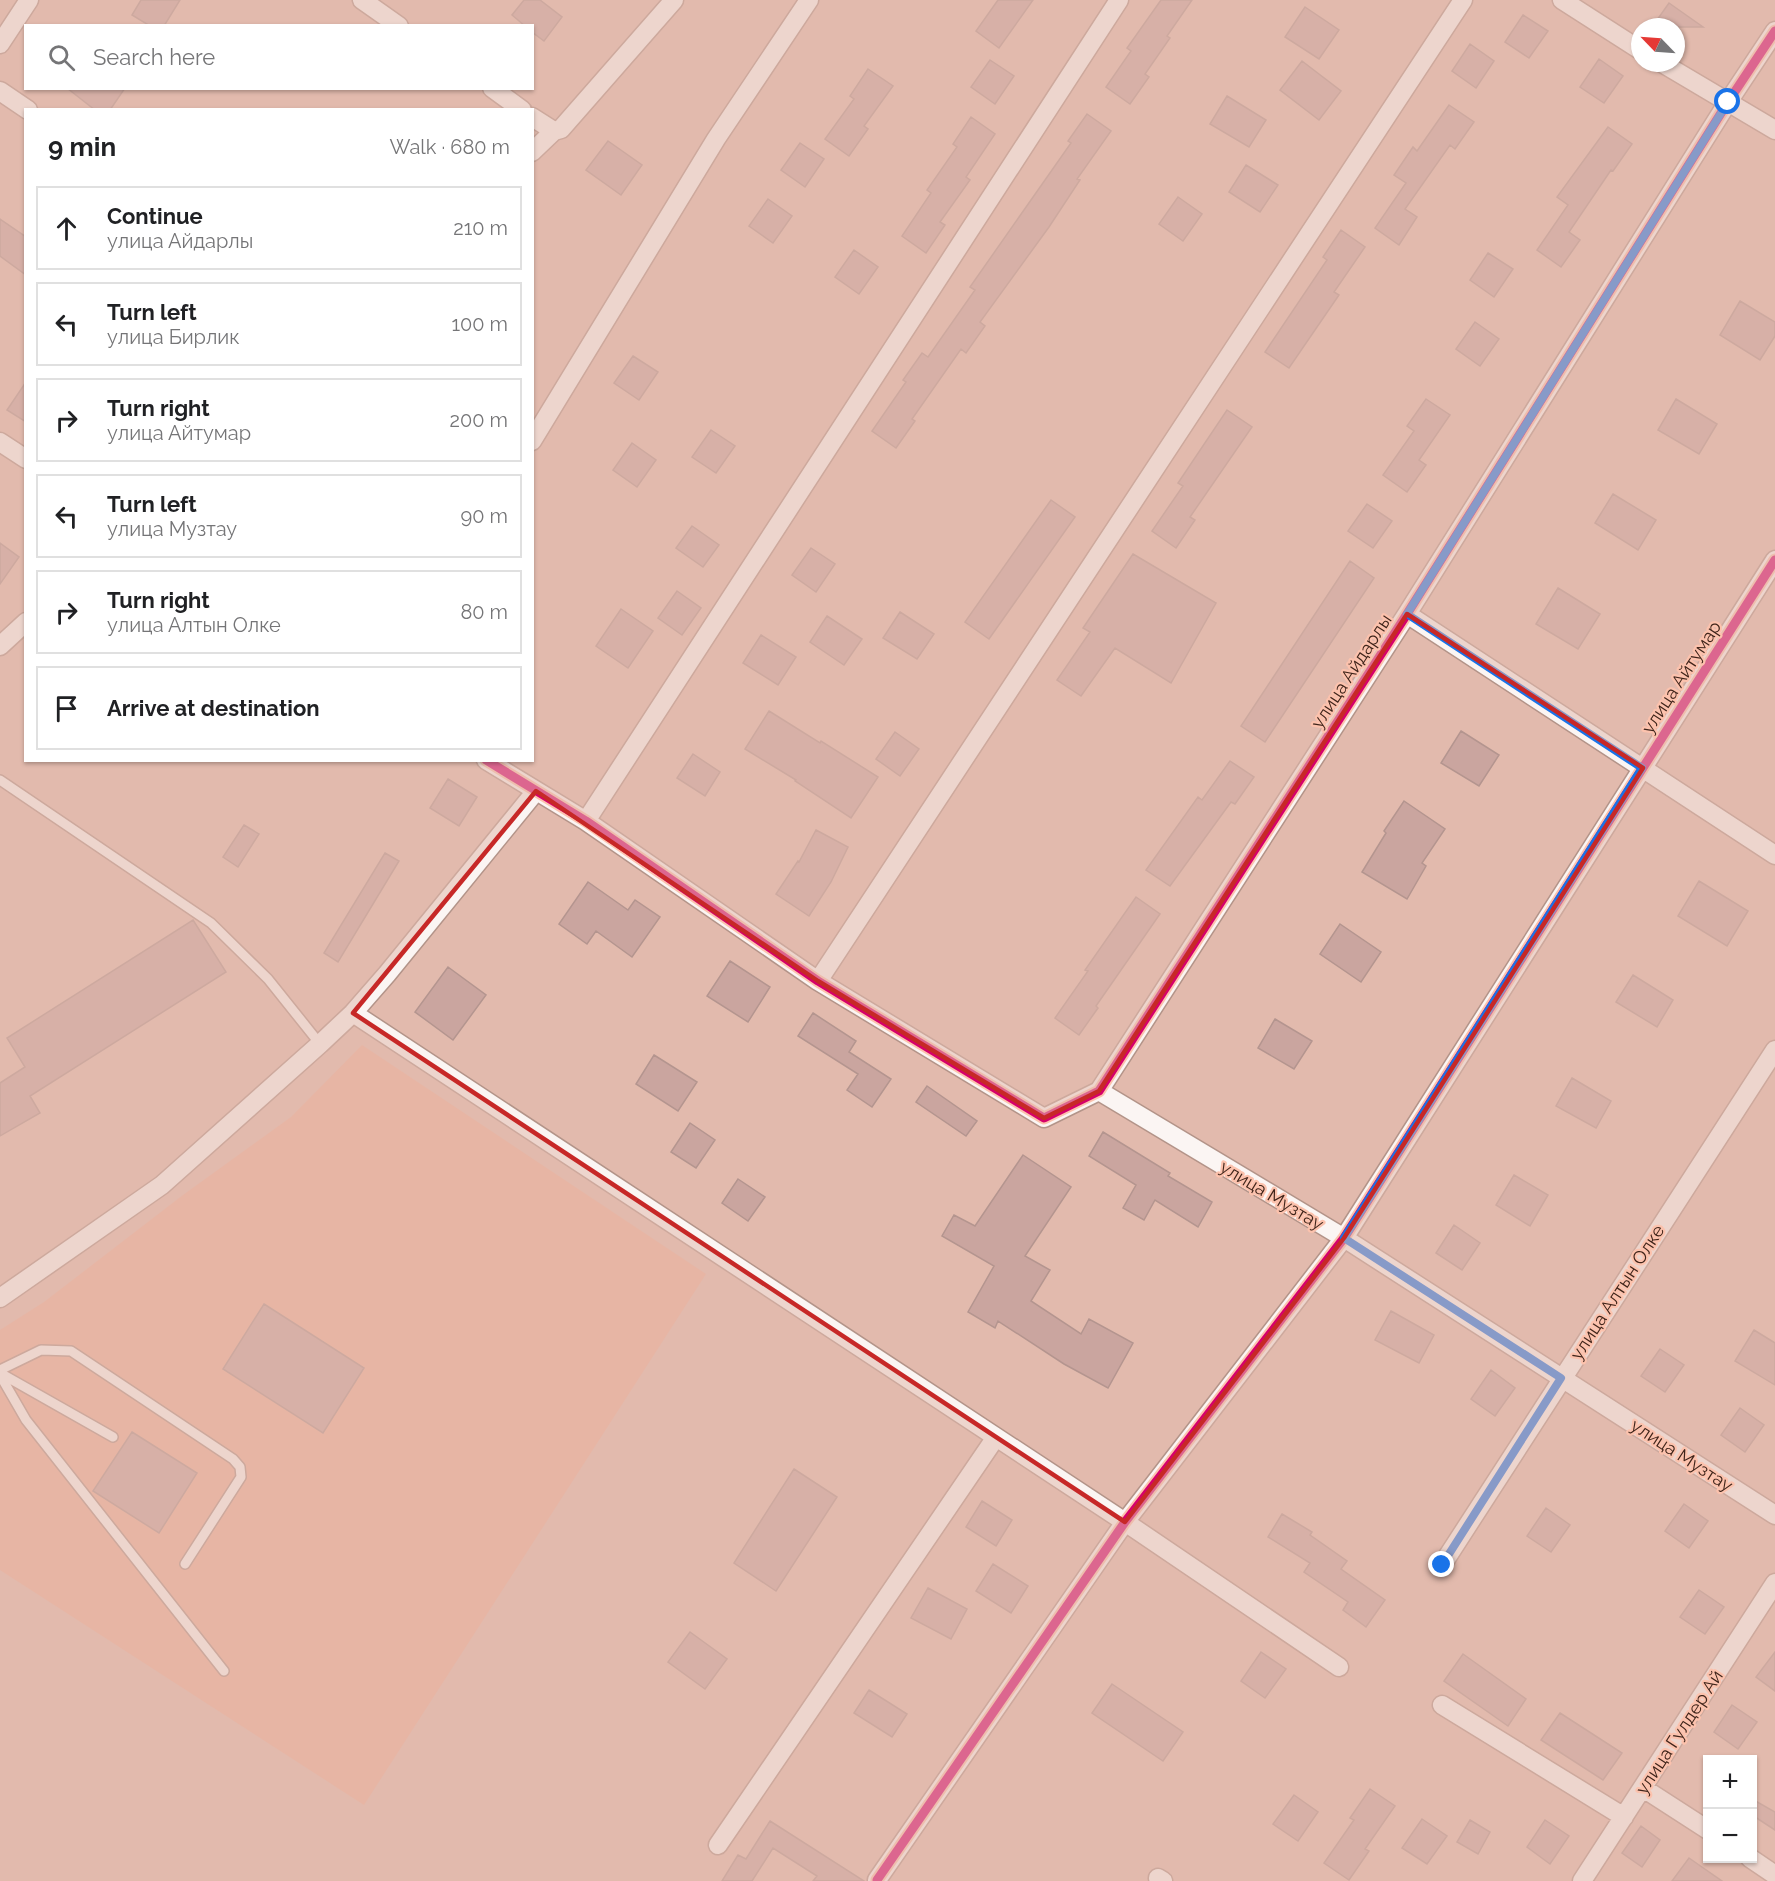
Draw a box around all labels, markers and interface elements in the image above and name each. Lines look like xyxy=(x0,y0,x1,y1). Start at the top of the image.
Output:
north arrow xyxy=(1631,18,1685,72)
search box xyxy=(24,24,534,90)
icon: search xyxy=(45,41,78,74)
text: Search here xyxy=(93,44,215,70)
route start xyxy=(1714,88,1740,114)
text: 9 min xyxy=(48,132,116,162)
text: Walk · 680 m xyxy=(390,135,510,159)
text: Continue xyxy=(107,203,203,229)
icon: ahead xyxy=(50,212,83,245)
text: 210 m xyxy=(453,216,508,240)
text: улица Айдарлы xyxy=(107,229,253,253)
text: Turn left xyxy=(107,299,197,325)
icon: left xyxy=(50,308,83,341)
text: 100 m xyxy=(451,312,508,336)
text: улица Бирлик xyxy=(107,325,240,349)
text: Turn right xyxy=(107,395,210,421)
icon: right xyxy=(50,404,83,437)
text: 200 m xyxy=(450,408,508,432)
text: улица Айтумар xyxy=(107,421,251,445)
text: Turn left xyxy=(107,491,197,517)
icon: left xyxy=(50,500,83,533)
text: 90 m xyxy=(461,504,508,528)
text: улица Музтау xyxy=(107,517,237,541)
text: Turn right xyxy=(107,587,210,613)
icon: right xyxy=(50,596,83,629)
text: 80 m xyxy=(460,600,508,624)
street label: улица Айдарлы xyxy=(1306,610,1396,732)
text: улица Алтын Олке xyxy=(107,613,281,637)
street label: улица Айтумар xyxy=(1637,617,1725,737)
icon: arrive xyxy=(50,692,83,725)
text: Arrive at destination xyxy=(107,695,320,721)
street label: улица Музтау xyxy=(1216,1156,1328,1234)
street label: улица Алтын Олке xyxy=(1566,1220,1669,1363)
street label: улица Музтау xyxy=(1627,1414,1737,1496)
route end xyxy=(1428,1551,1454,1577)
street label: улица Гулдер Ай xyxy=(1631,1666,1727,1798)
map controls xyxy=(1703,1755,1757,1863)
button: + xyxy=(1703,1755,1757,1809)
button: − xyxy=(1703,1809,1757,1863)

